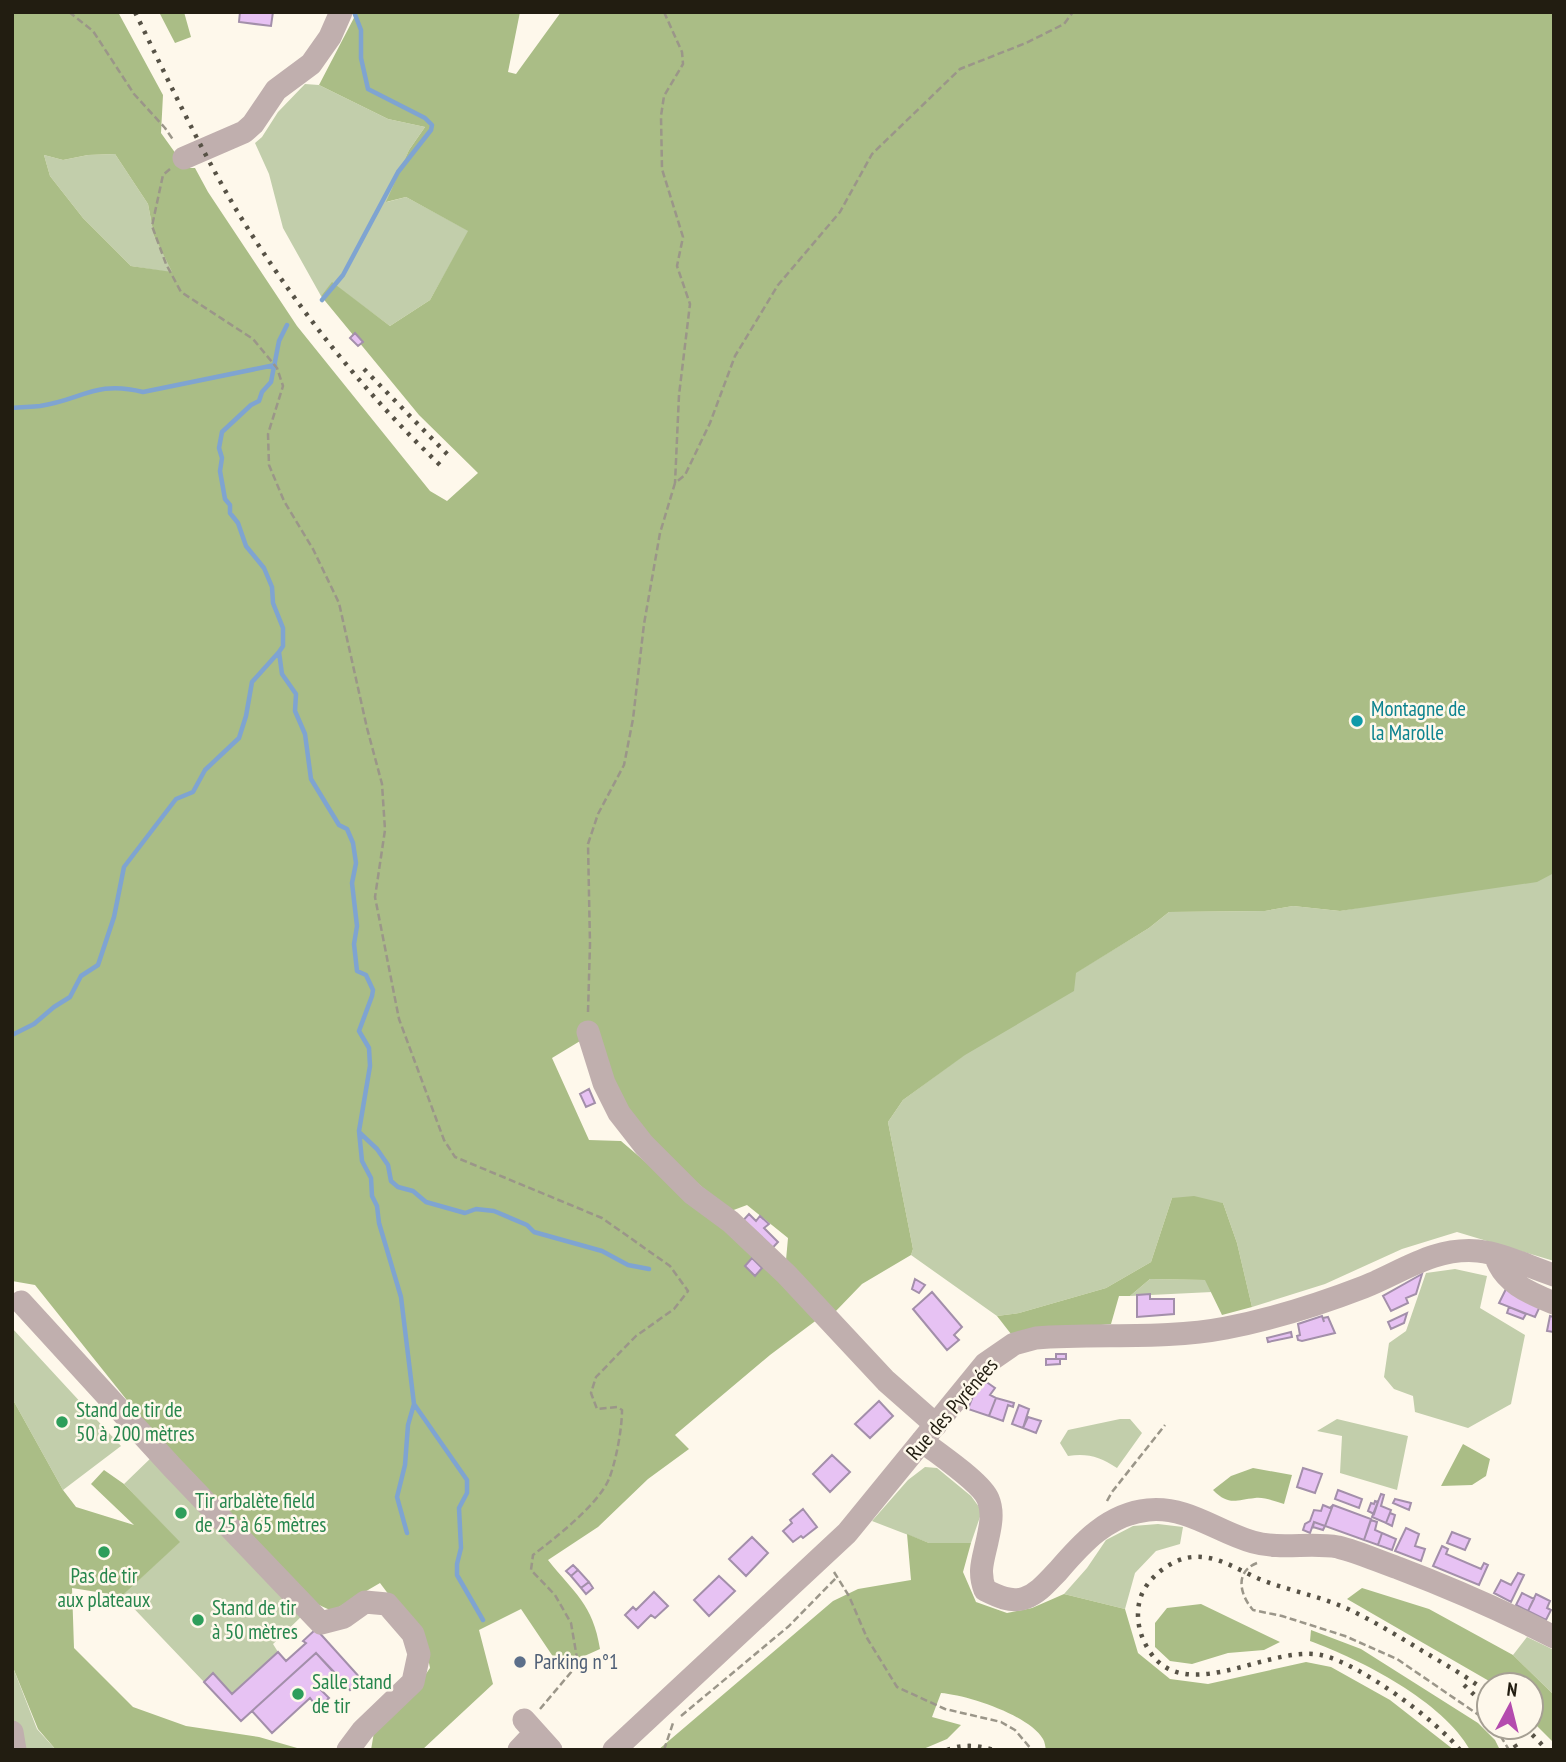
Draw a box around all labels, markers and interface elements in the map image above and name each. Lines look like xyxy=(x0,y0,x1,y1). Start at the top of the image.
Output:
place label: Montagne de la Marolle xyxy=(1371,695,1466,746)
marker: Montagne de la Marolle xyxy=(1349,713,1365,729)
street label: Rue des Pyrénées xyxy=(900,1352,1003,1465)
place label: Stand de tir de 50 à 200 mètres xyxy=(76,1396,195,1447)
marker: Stand de tir de 50 à 200 mètres xyxy=(54,1414,70,1430)
place label: Tir arbalète field de 25 à 65 mètres xyxy=(195,1487,326,1538)
marker: Tir arbalète field de 25 à 65 mètres xyxy=(173,1505,189,1521)
marker: Pas de tir aux plateaux xyxy=(96,1544,112,1560)
place label: Pas de tir aux plateaux xyxy=(58,1562,151,1613)
place label: Stand de tir à 50 mètres xyxy=(212,1594,298,1645)
marker: Stand de tir à 50 mètres xyxy=(190,1612,206,1628)
place label: Parking n°1 xyxy=(534,1648,618,1675)
marker: Parking n°1 xyxy=(512,1654,528,1670)
place label: Salle stand de tir xyxy=(312,1668,392,1719)
north arrow xyxy=(1475,1671,1545,1741)
text: N xyxy=(1506,1677,1519,1702)
marker: Salle stand de tir xyxy=(290,1686,306,1702)

